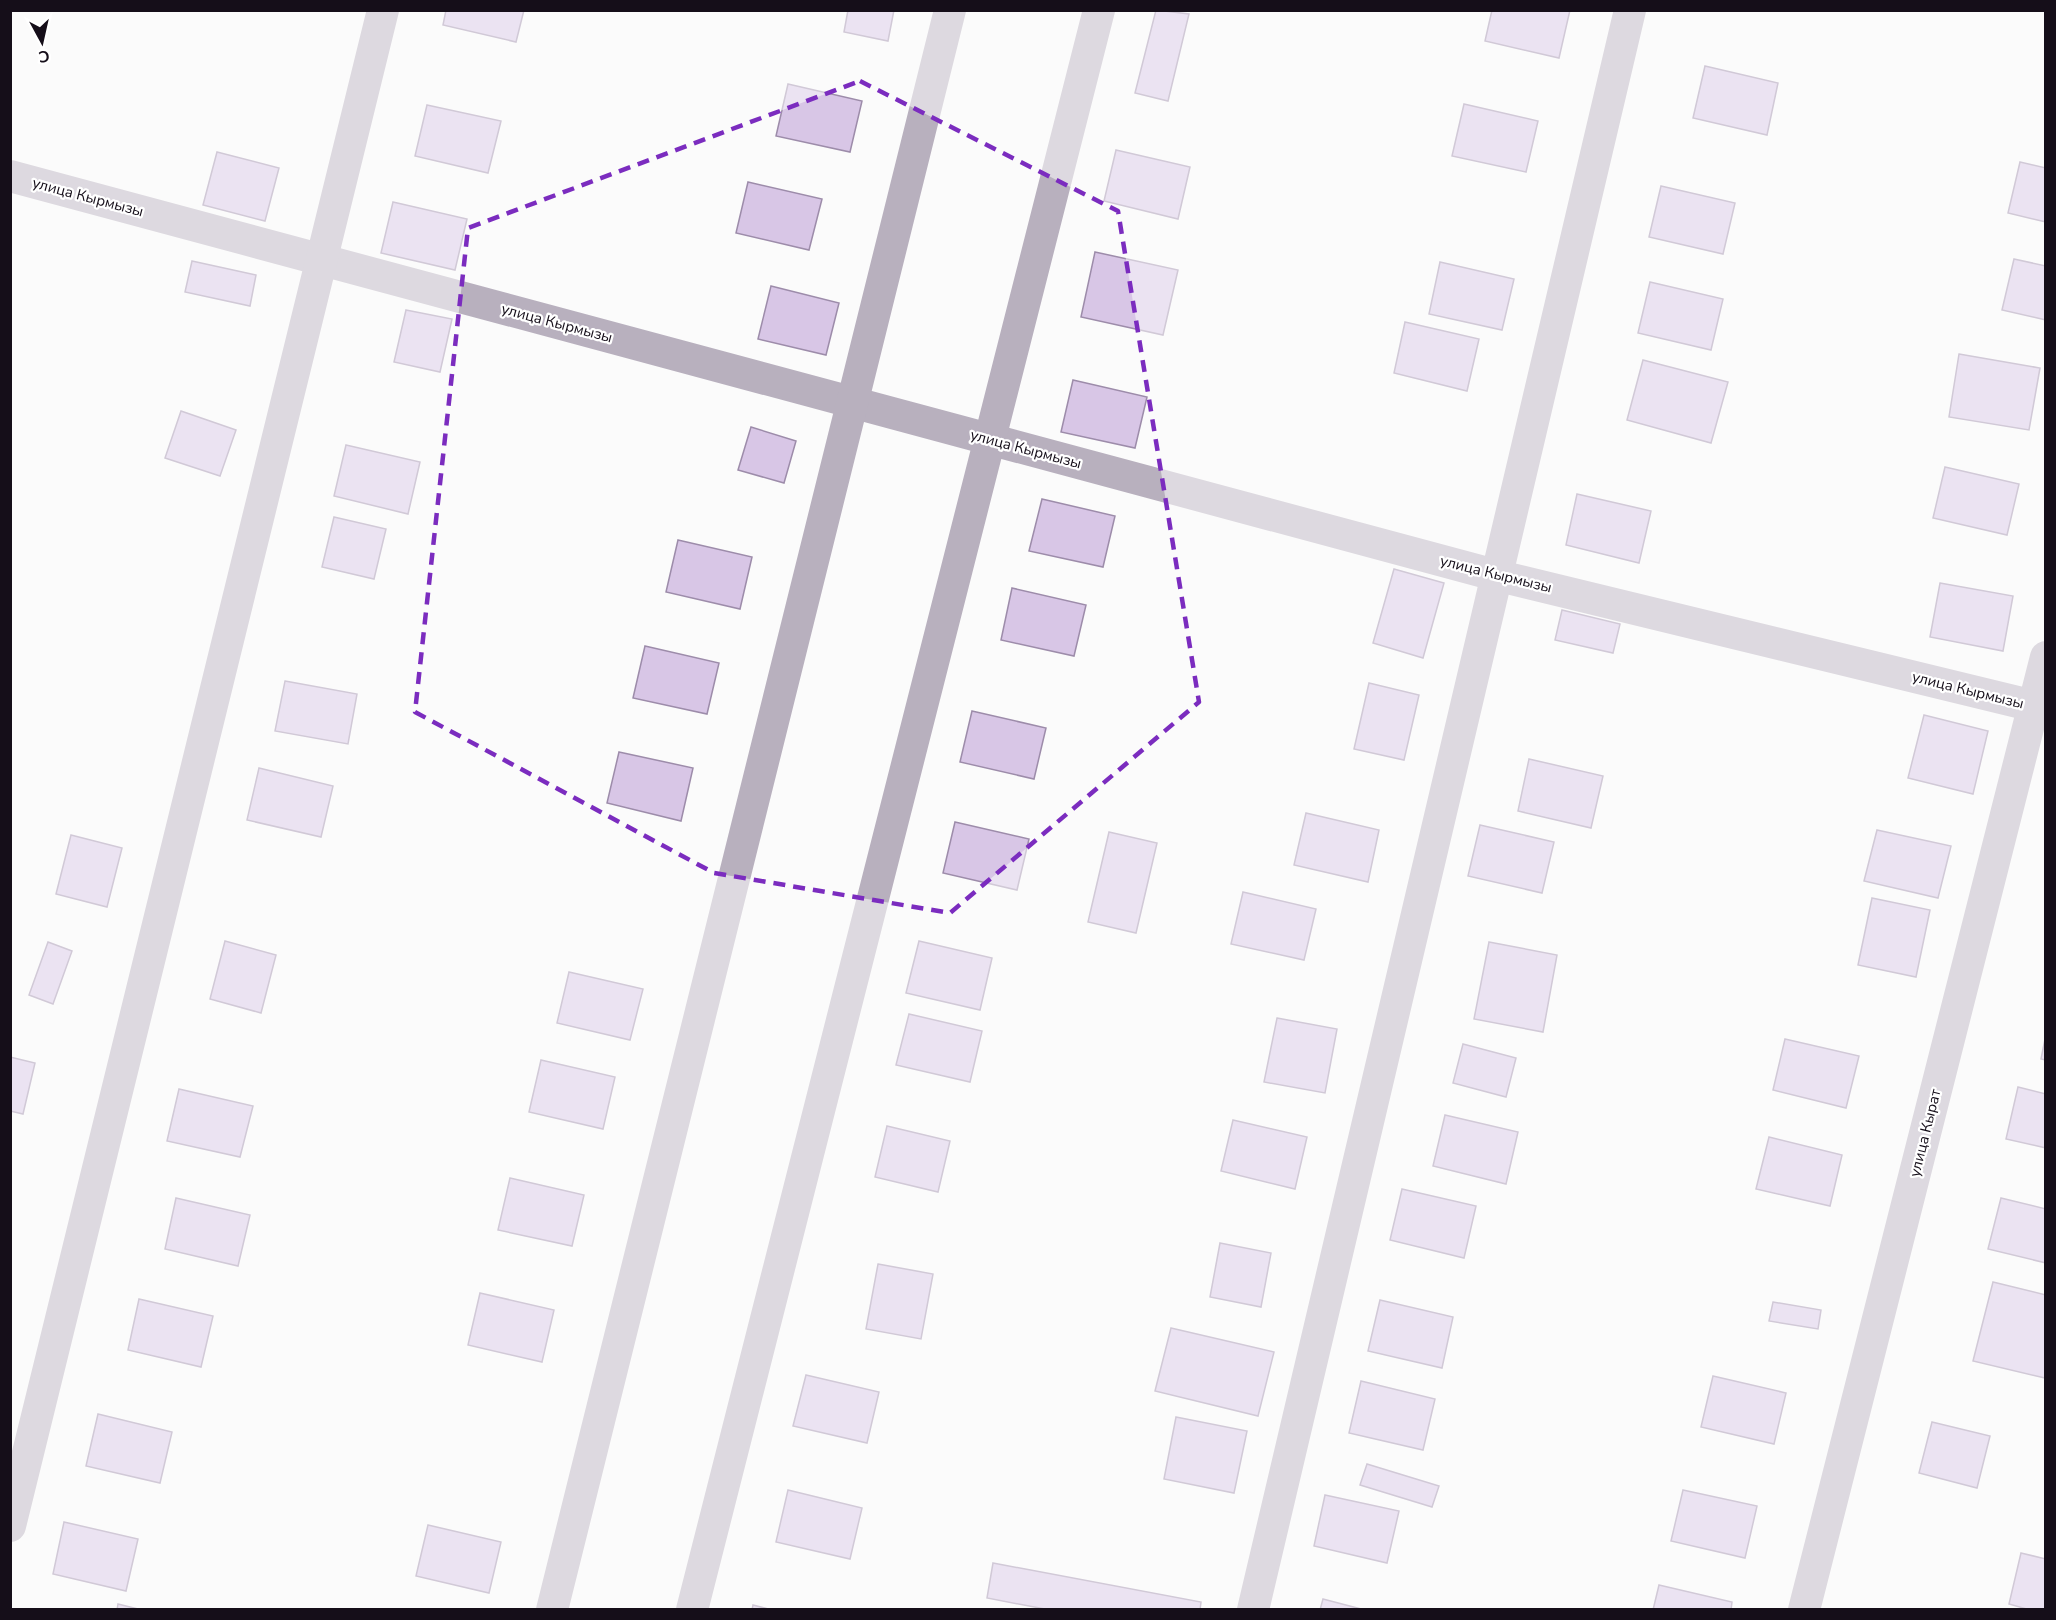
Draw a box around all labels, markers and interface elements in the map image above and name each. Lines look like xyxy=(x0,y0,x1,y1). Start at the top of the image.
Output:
north arrow xyxy=(12,12,72,72)
text: С xyxy=(37,44,51,68)
street label: улица Кырмызы xyxy=(30,173,146,221)
street label: улица Кырмызы xyxy=(499,299,615,347)
street label: улица Кырмызы xyxy=(968,425,1084,473)
street label: улица Кырмызы xyxy=(1438,550,1554,598)
street label: улица Кырмызы xyxy=(1910,666,2026,714)
street label: улица Кырат xyxy=(1904,1087,1946,1179)

